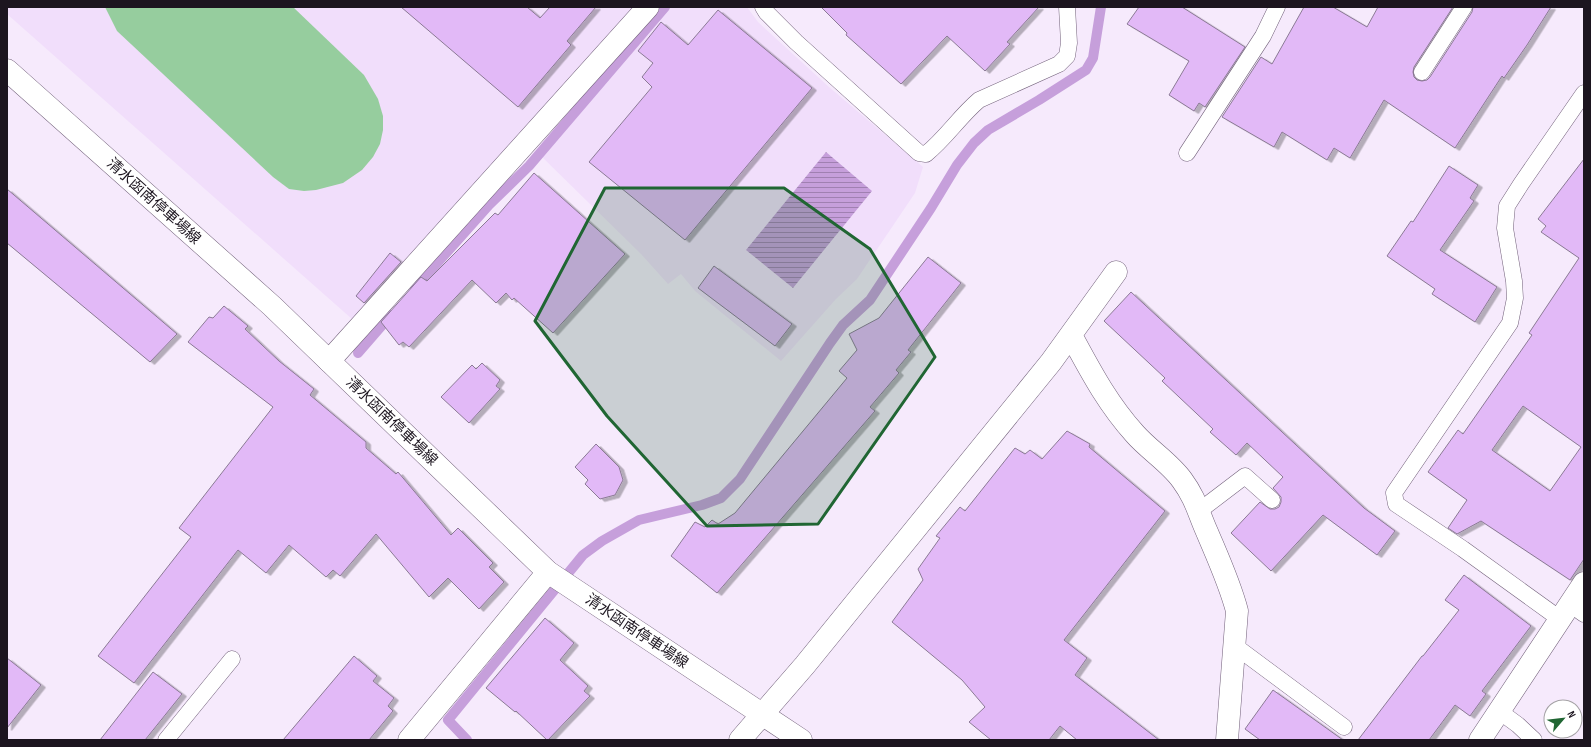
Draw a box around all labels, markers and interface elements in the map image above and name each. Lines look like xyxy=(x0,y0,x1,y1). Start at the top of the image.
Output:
street label: 清水函南停車場線 xyxy=(103,154,205,249)
street label: 清水函南停車場線 xyxy=(342,373,441,470)
street label: 清水函南停車場線 xyxy=(582,590,692,673)
north arrow xyxy=(1543,699,1583,739)
text: N xyxy=(1564,709,1579,720)

